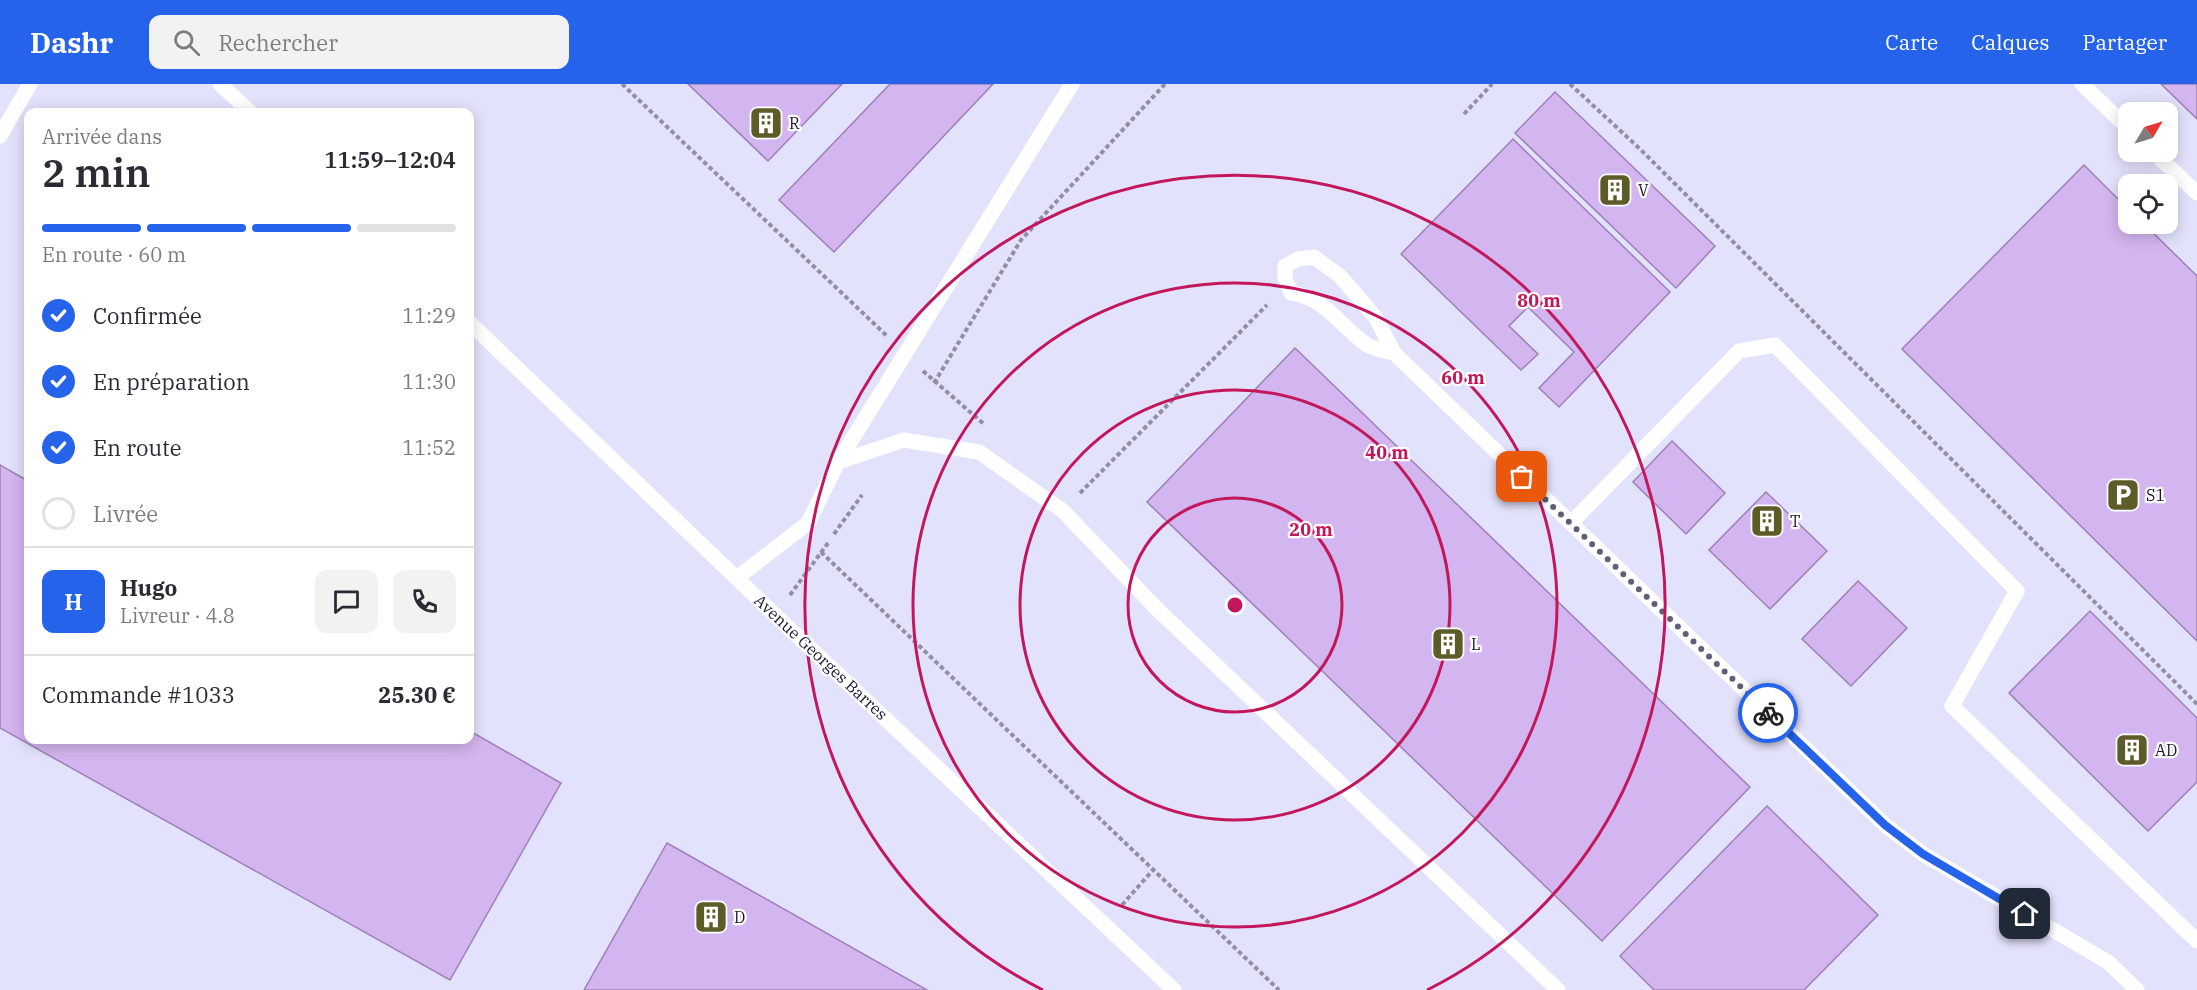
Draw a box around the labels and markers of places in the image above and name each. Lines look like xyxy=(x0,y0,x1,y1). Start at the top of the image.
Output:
building icon: R xyxy=(748,105,784,141)
place label: R xyxy=(789,113,800,133)
building icon: V xyxy=(1597,172,1633,208)
place label: V xyxy=(1638,180,1649,200)
pin xyxy=(1496,451,1547,502)
parking icon: S1 xyxy=(2105,477,2141,513)
place label: S1 xyxy=(2146,485,2165,505)
building icon: T xyxy=(1749,503,1785,539)
place label: T xyxy=(1790,511,1800,531)
centre of rings xyxy=(1225,595,1245,615)
building icon: L xyxy=(1430,626,1466,662)
place label: L xyxy=(1471,634,1481,654)
building icon: AD xyxy=(2114,732,2150,768)
place label: AD xyxy=(2155,740,2177,760)
pin xyxy=(1999,888,2050,939)
building icon: D xyxy=(693,899,729,935)
place label: D xyxy=(734,907,745,927)

